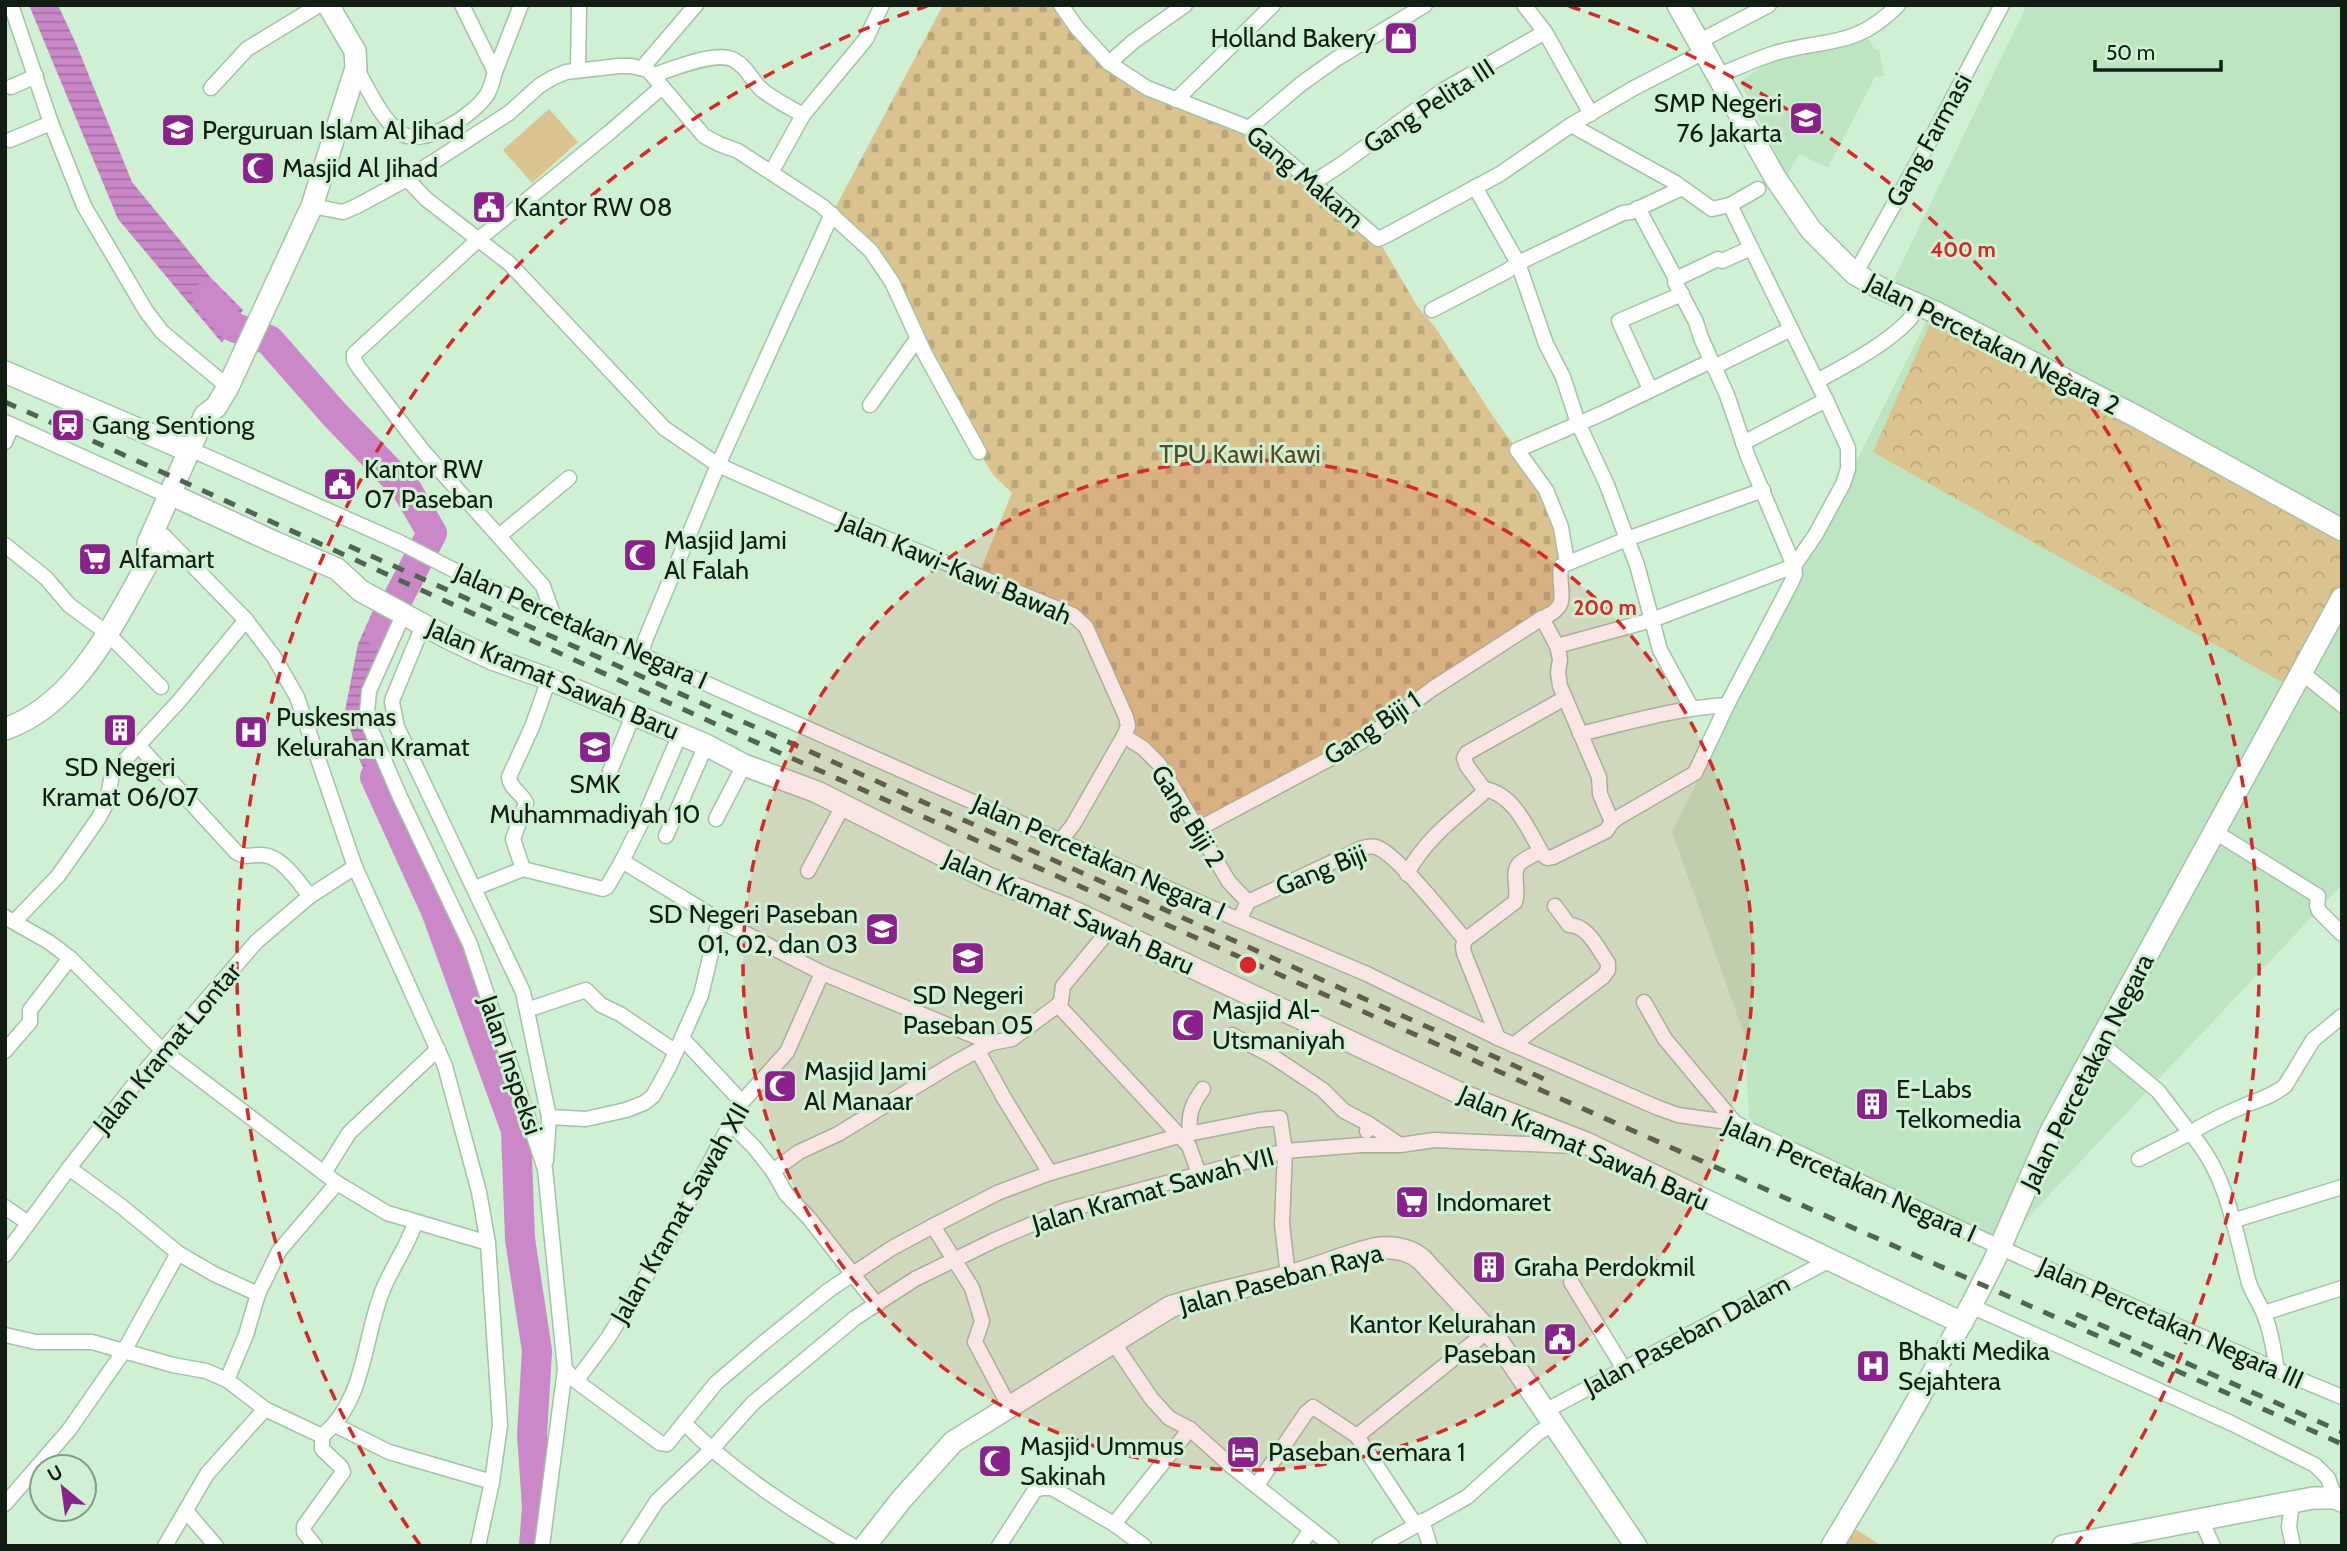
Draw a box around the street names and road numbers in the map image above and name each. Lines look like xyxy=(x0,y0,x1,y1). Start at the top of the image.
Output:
street label: Gang Pelita III xyxy=(1357,52,1501,160)
street label: Gang Farmasi xyxy=(1879,68,1979,212)
street label: Gang Makam xyxy=(1240,119,1370,235)
street label: Jalan Percetakan Negara 2 xyxy=(1860,266,2125,422)
street label: Jalan Kawi-Kawi Bawah xyxy=(833,504,1076,632)
street label: Jalan Percetakan Negara I xyxy=(449,555,713,696)
street label: Jalan Kramat Sawah Baru xyxy=(421,611,684,747)
street label: Gang Biji 1 xyxy=(1318,684,1426,772)
street label: Gang Biji 2 xyxy=(1144,759,1232,873)
street label: Jalan Percetakan Negara I xyxy=(967,786,1231,927)
street label: Gang Biji xyxy=(1271,837,1371,903)
street label: Jalan Kramat Sawah Baru xyxy=(938,842,1199,982)
street label: Jalan Percetakan Negara xyxy=(2013,948,2161,1197)
street label: Jalan Kramat Lontar xyxy=(85,955,248,1141)
street label: Jalan Inspeksi xyxy=(472,990,550,1139)
street label: Jalan Kramat Sawah Baru xyxy=(1453,1078,1714,1218)
street label: Jalan Kramat Sawah XII xyxy=(603,1097,756,1330)
street label: Jalan Percetakan Negara I xyxy=(1718,1108,1982,1249)
street label: Jalan Kramat Sawah VII xyxy=(1027,1140,1278,1240)
street label: Jalan Paseban Raya xyxy=(1175,1236,1387,1322)
street label: Jalan Percetakan Negara III xyxy=(2032,1250,2309,1396)
street label: Jalan Paseban Dalam xyxy=(1578,1267,1796,1403)

